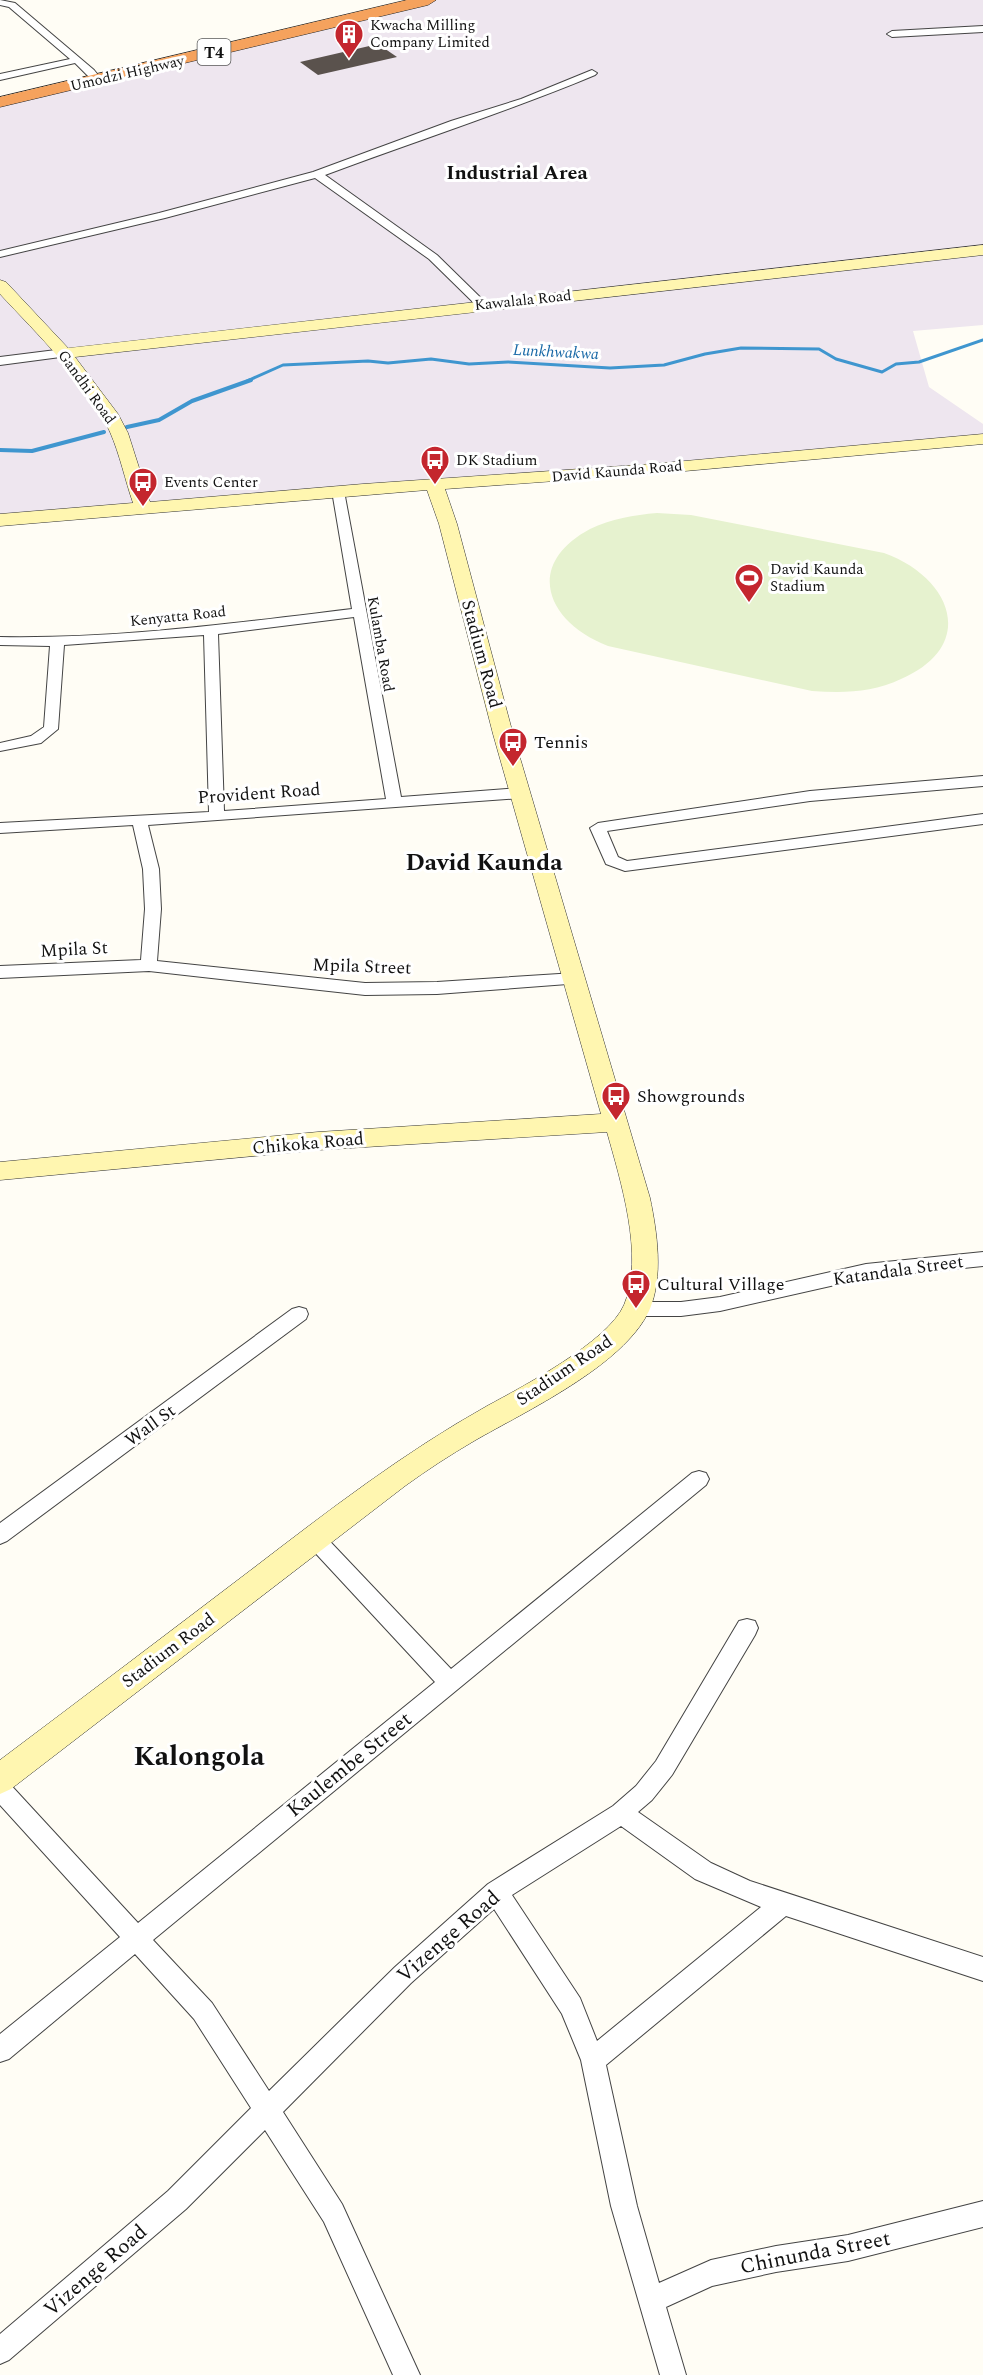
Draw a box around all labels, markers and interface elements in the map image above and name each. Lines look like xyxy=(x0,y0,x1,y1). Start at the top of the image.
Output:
place label: Kwacha Milling Company Limited xyxy=(370,14,490,54)
building icon: Kwacha Milling Company Limited xyxy=(333,18,365,60)
road number: T4 xyxy=(198,39,230,65)
street label: Umodzi Highway xyxy=(68,49,187,98)
district label: Industrial Area xyxy=(446,158,589,188)
street label: Kawalala Road xyxy=(473,284,573,317)
water label: Lunkhwakwa xyxy=(512,338,600,366)
street label: Gandhi Road xyxy=(52,345,121,429)
bus stop icon: DK Stadium xyxy=(419,444,451,486)
place label: DK Stadium xyxy=(456,449,537,472)
street label: David Kaunda Road xyxy=(551,454,683,489)
bus stop icon: Events Center xyxy=(127,466,159,508)
place label: Events Center xyxy=(164,471,258,494)
place label: David Kaunda Stadium xyxy=(770,558,864,598)
sports icon: David Kaunda Stadium xyxy=(733,562,765,604)
street label: Kulamba Road xyxy=(361,595,400,694)
street label: Stadium Road xyxy=(454,597,509,711)
street label: Kenyatta Road xyxy=(129,600,227,633)
bus stop icon: Tennis xyxy=(497,726,529,768)
place label: Tennis xyxy=(534,729,588,756)
street label: Provident Road xyxy=(197,776,321,811)
district label: David Kaunda xyxy=(405,845,563,881)
street label: Mpila St xyxy=(39,934,109,965)
street label: Mpila Street xyxy=(312,951,412,982)
bus stop icon: Showgrounds xyxy=(600,1080,632,1122)
place label: Showgrounds xyxy=(637,1083,745,1110)
street label: Chikoka Road xyxy=(251,1125,365,1162)
street label: Katandala Street xyxy=(831,1248,965,1293)
bus stop icon: Cultural Village xyxy=(620,1268,652,1310)
place label: Cultural Village xyxy=(657,1271,784,1298)
street label: Stadium Road xyxy=(511,1328,618,1413)
street label: Wall St xyxy=(119,1398,181,1453)
street label: Stadium Road xyxy=(116,1606,221,1695)
street label: Kaulembe Street xyxy=(280,1704,419,1825)
district label: Kalongola xyxy=(133,1735,265,1778)
street label: Vizenge Road xyxy=(390,1883,508,1991)
street label: Vizenge Road xyxy=(37,2217,155,2325)
street label: Chinunda Street xyxy=(737,2223,893,2283)

